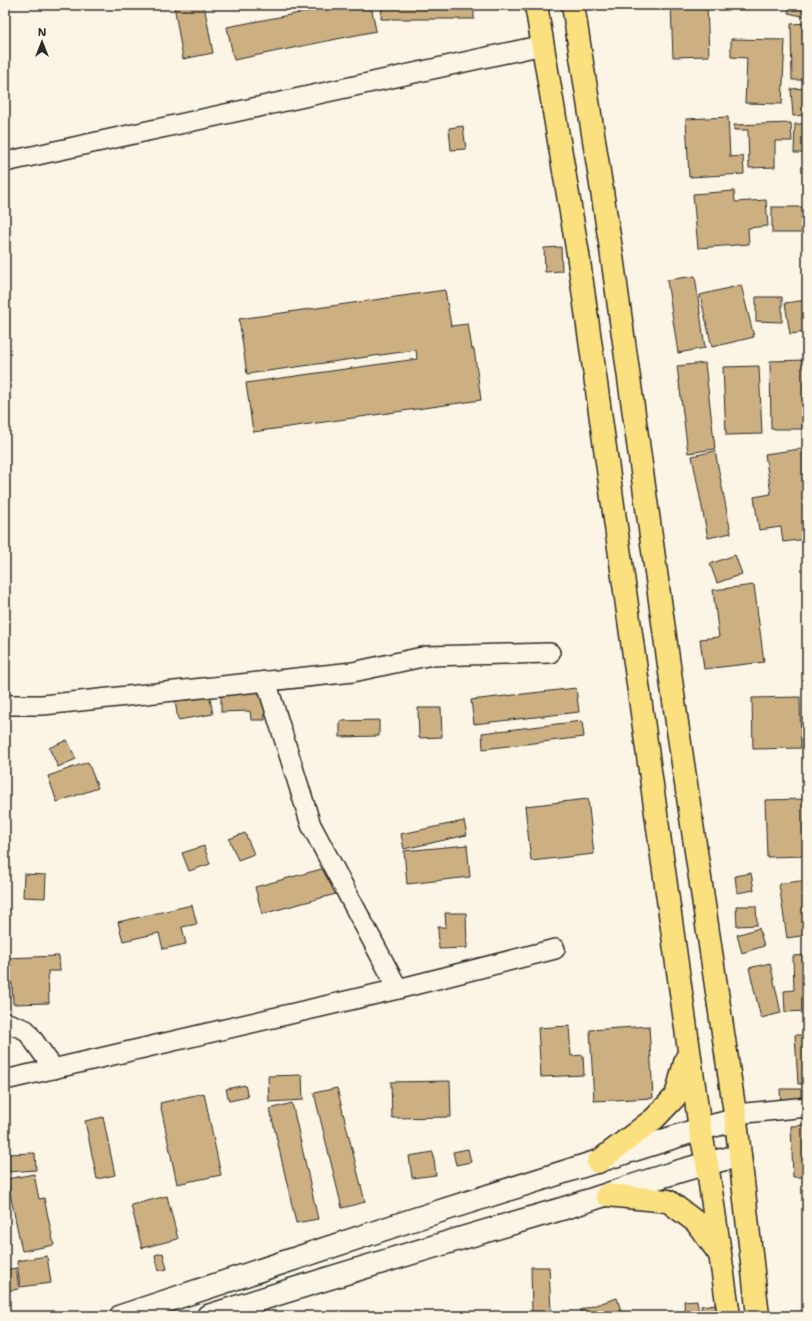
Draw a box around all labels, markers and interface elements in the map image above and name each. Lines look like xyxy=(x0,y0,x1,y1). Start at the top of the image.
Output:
north arrow xyxy=(22,22,62,62)
text: N xyxy=(38,25,47,40)

